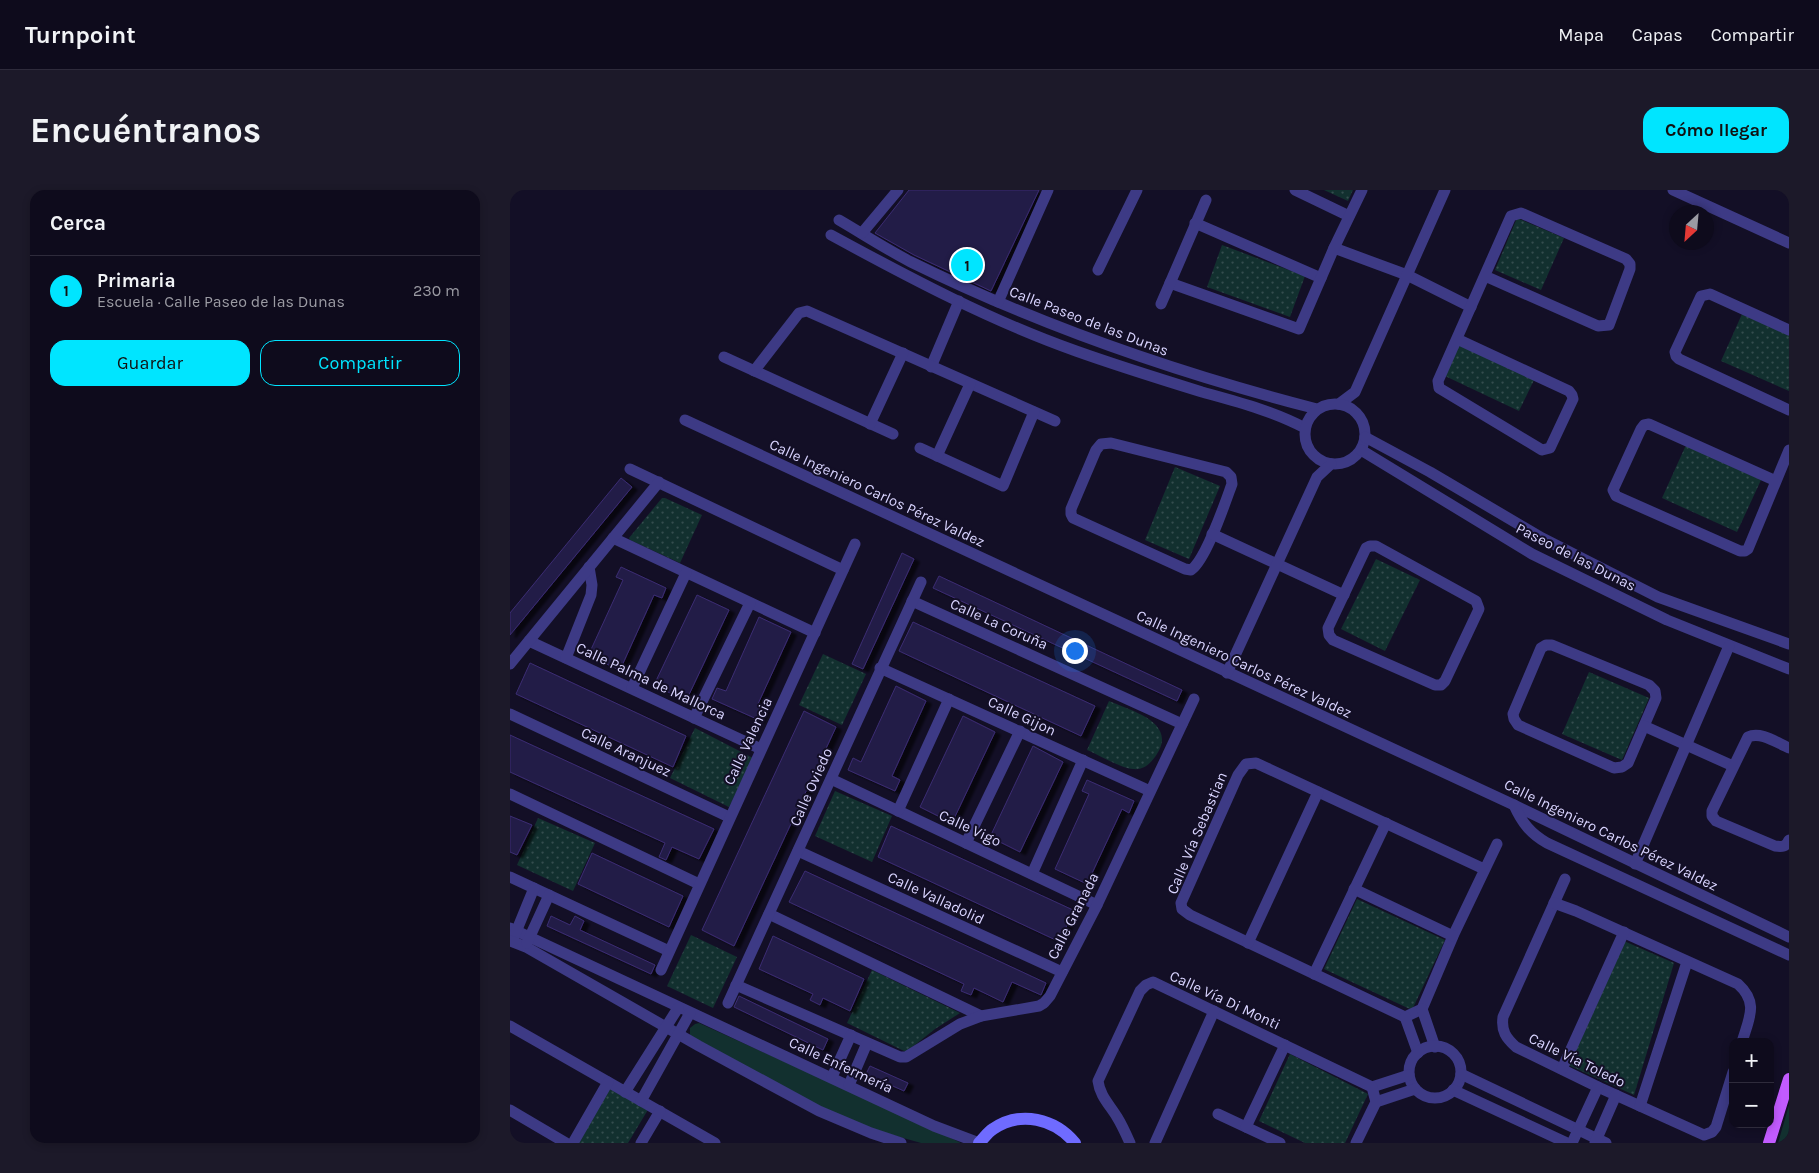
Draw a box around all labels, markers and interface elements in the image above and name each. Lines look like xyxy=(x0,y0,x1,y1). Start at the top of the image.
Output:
text: Turnpoint xyxy=(25,21,136,49)
text: Mapa xyxy=(1558,24,1604,46)
text: Capas xyxy=(1632,24,1683,46)
text: Compartir xyxy=(1711,24,1794,46)
button: Cómo llegar xyxy=(1643,107,1789,153)
text: Encuéntranos xyxy=(30,110,261,151)
north arrow xyxy=(1669,205,1714,250)
text: Cerca xyxy=(50,211,106,235)
pin: 1 xyxy=(951,246,983,284)
text: Primaria xyxy=(97,270,176,292)
text: 1 xyxy=(63,281,69,300)
text: 230 m xyxy=(413,281,460,300)
street label: Calle Paseo de las Dunas xyxy=(1007,282,1171,360)
text: Escuela · Calle Paseo de las Dunas xyxy=(97,292,345,311)
button: Guardar xyxy=(50,340,250,386)
button: Compartir xyxy=(260,340,460,386)
street label: Calle Ingeniero Carlos Pérez Valdez xyxy=(766,435,988,551)
street label: Paseo de las Dunas xyxy=(1513,519,1639,595)
street label: Calle La Coruña xyxy=(947,594,1051,654)
street label: Calle Ingeniero Carlos Pérez Valdez xyxy=(1133,606,1355,722)
street label: Calle Palma de Mallorca xyxy=(573,638,729,724)
your location xyxy=(1062,638,1088,664)
street label: Calle Gijon xyxy=(985,692,1059,740)
street label: Calle Valencia xyxy=(720,694,776,788)
street label: Calle Aranjuez xyxy=(578,723,674,781)
street label: Calle Oviedo xyxy=(786,745,836,829)
street label: Calle Vía Sebastian xyxy=(1163,769,1231,897)
street label: Calle Ingeniero Carlos Pérez Valdez xyxy=(1501,775,1721,895)
street label: Calle Vigo xyxy=(936,806,1004,850)
street label: Calle Valladolid xyxy=(885,868,987,928)
street label: Calle Granada xyxy=(1043,870,1103,962)
street label: Calle Vía Di Monti xyxy=(1167,967,1283,1033)
street label: Calle Vía Toledo xyxy=(1526,1029,1628,1091)
street label: Calle Enfermería xyxy=(786,1033,896,1097)
map controls xyxy=(1729,1038,1774,1128)
button: + xyxy=(1729,1038,1774,1083)
button: − xyxy=(1729,1083,1774,1128)

